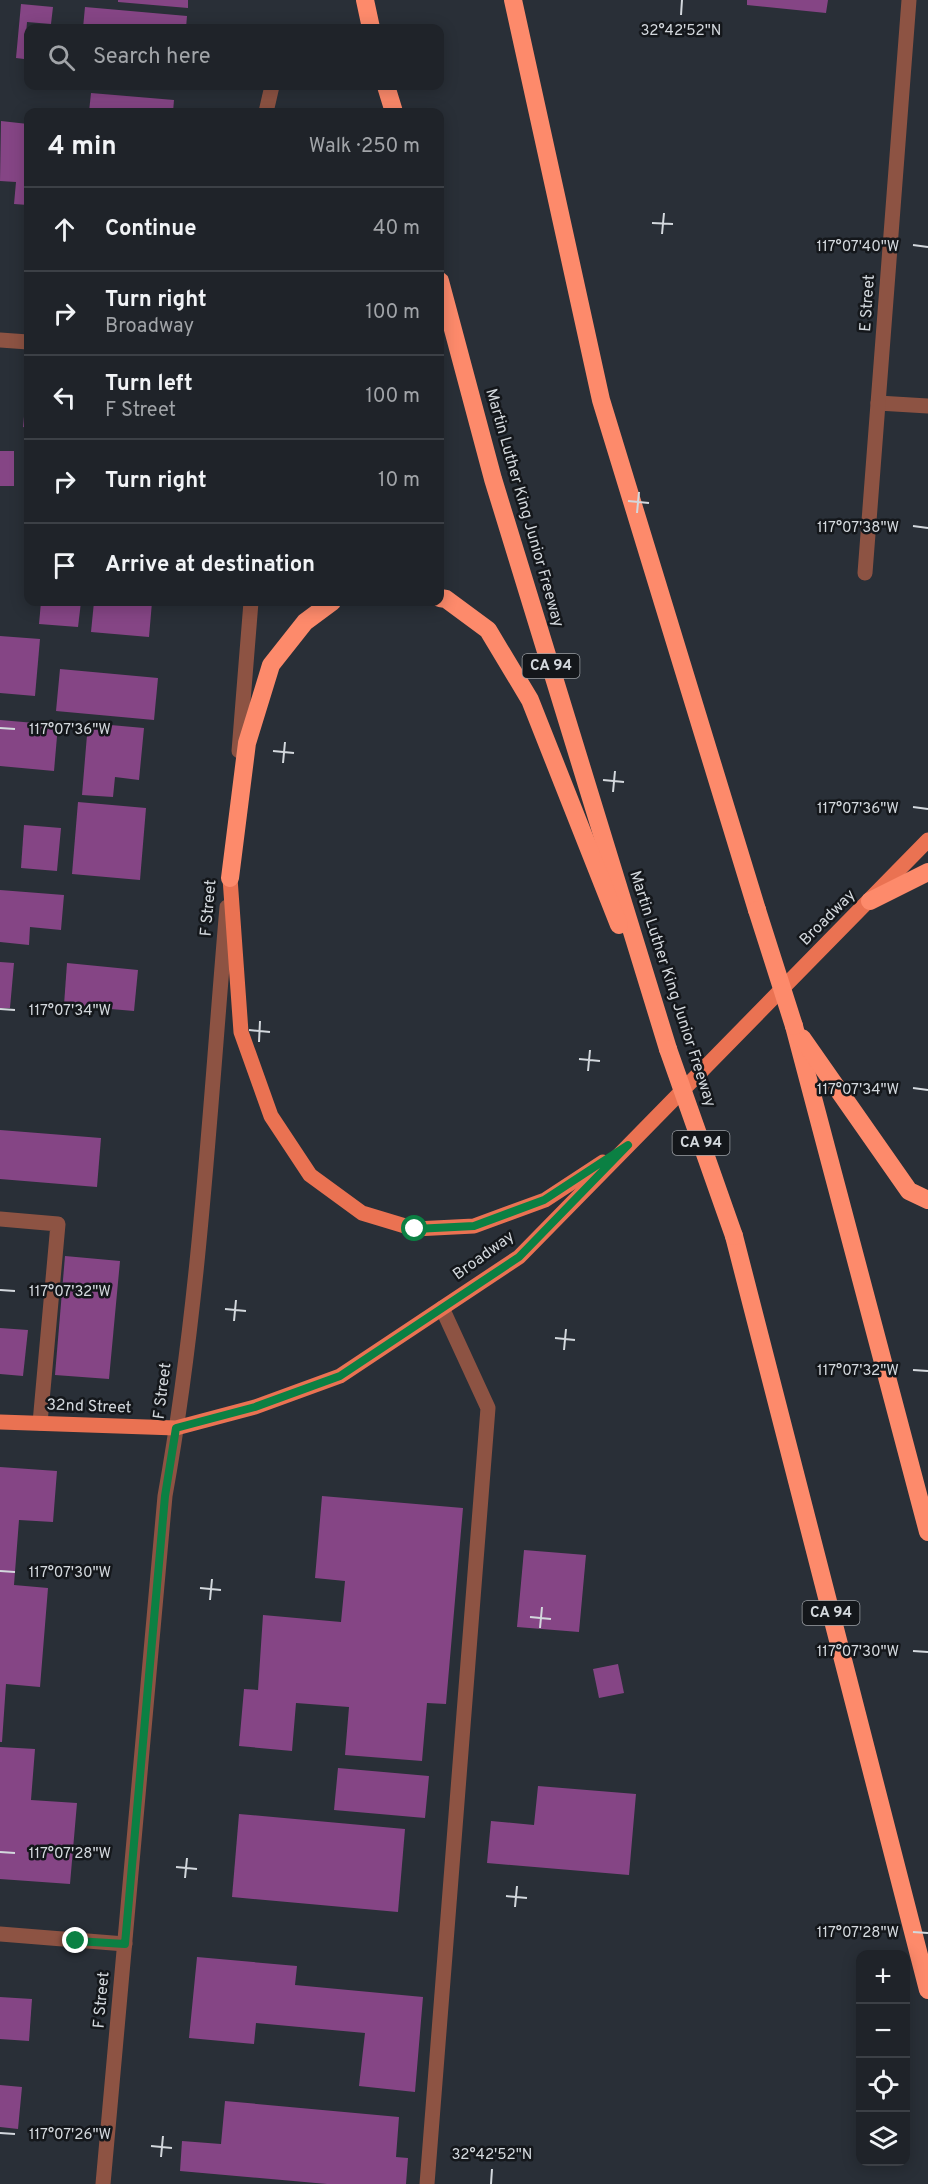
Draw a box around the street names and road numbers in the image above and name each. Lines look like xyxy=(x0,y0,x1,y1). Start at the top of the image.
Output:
street label: E Street xyxy=(856,274,880,332)
street label: Martin Luther King Junior Freeway xyxy=(480,386,568,630)
road number: CA 94 xyxy=(522,654,580,678)
street label: Martin Luther King Junior Freeway xyxy=(624,868,720,1110)
street label: F Street xyxy=(197,879,221,937)
street label: Broadway xyxy=(796,886,860,950)
road number: CA 94 xyxy=(672,1131,730,1155)
street label: Broadway xyxy=(449,1227,519,1285)
street label: F Street xyxy=(150,1362,176,1420)
street label: 32nd Street xyxy=(46,1396,132,1418)
road number: CA 94 xyxy=(802,1601,860,1625)
street label: F Street xyxy=(90,1971,114,2029)

